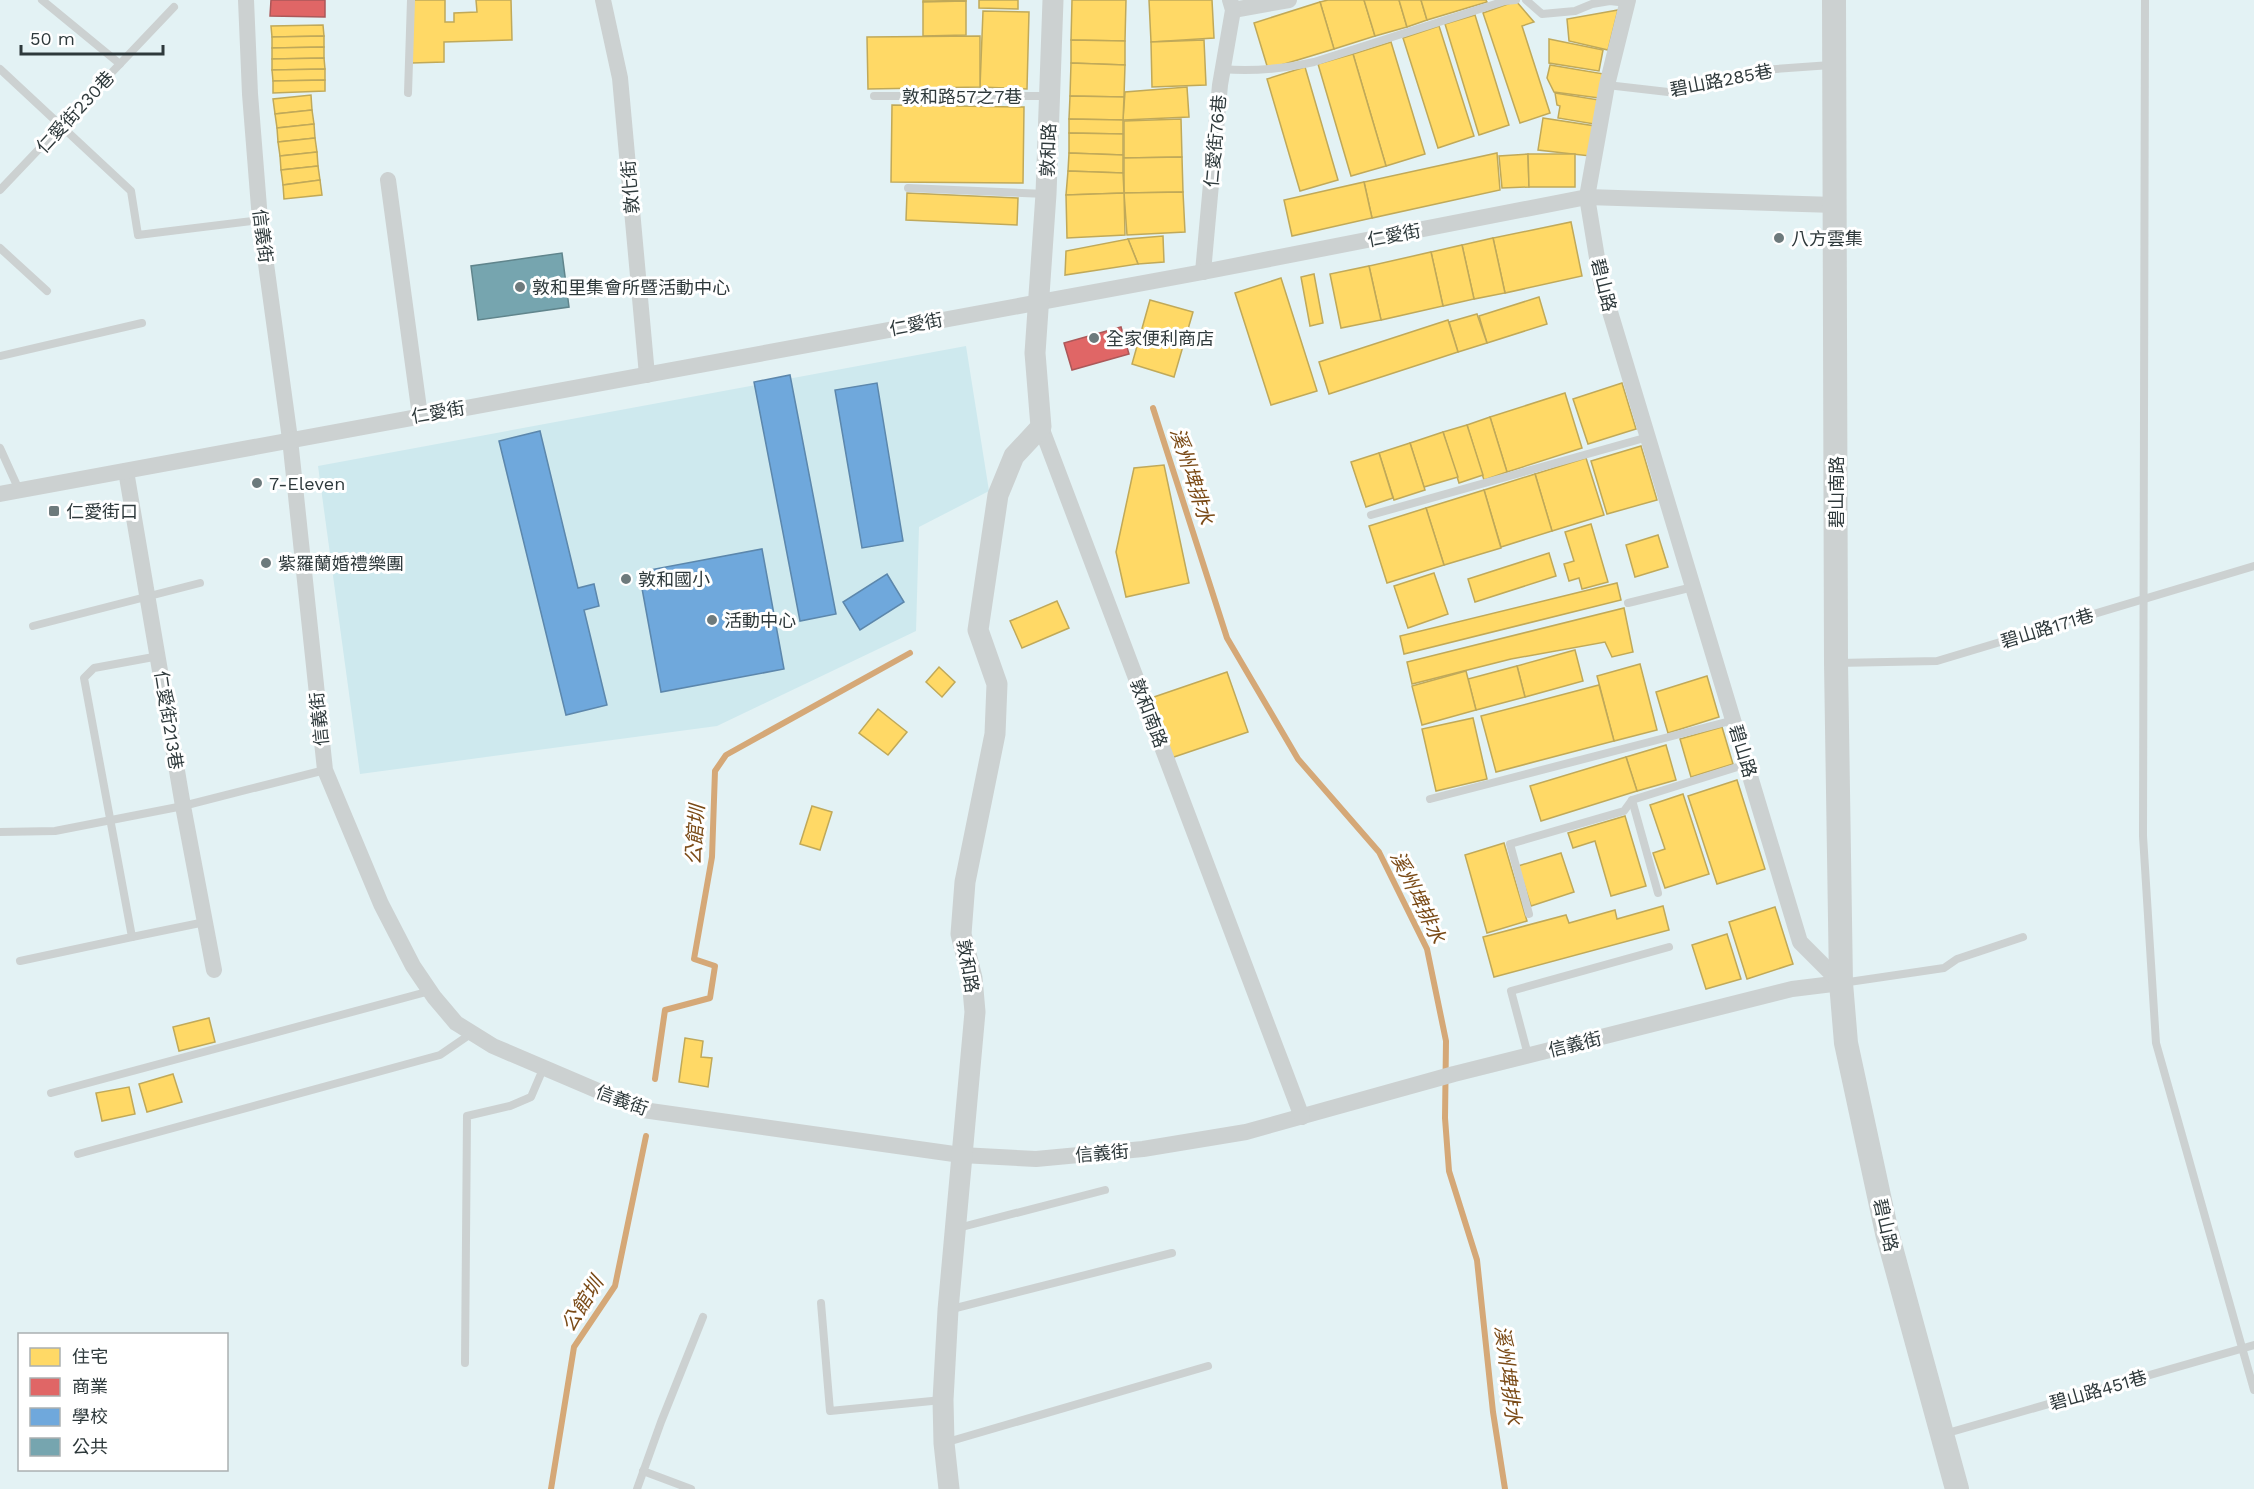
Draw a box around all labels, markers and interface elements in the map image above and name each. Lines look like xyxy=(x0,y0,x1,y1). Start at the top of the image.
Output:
scale bar xyxy=(21,18,164,56)
text: 50 m xyxy=(30,28,75,49)
street label: 碧山路285巷 xyxy=(1668,60,1774,100)
street label: 仁愛街230巷 xyxy=(32,67,118,157)
street label: 敦和路57之7巷 xyxy=(902,86,1022,107)
street label: 仁愛街76巷 xyxy=(1201,94,1229,188)
street label: 敦和路 xyxy=(1037,123,1059,177)
street label: 敦化街 xyxy=(617,159,643,215)
street label: 信義街 xyxy=(249,208,277,264)
street label: 仁愛街 xyxy=(1365,220,1423,250)
place label: 八方雲集 xyxy=(1791,228,1863,249)
marker: 八方雲集 xyxy=(1772,231,1786,245)
street label: 碧山路 xyxy=(1587,256,1621,314)
place label: 敦和里集會所暨活動中心 xyxy=(532,277,730,298)
marker: 敦和里集會所暨活動中心 xyxy=(513,280,527,294)
street label: 仁愛街 xyxy=(887,309,945,339)
place label: 全家便利商店 xyxy=(1106,328,1214,349)
marker: 全家便利商店 xyxy=(1087,331,1101,345)
street label: 仁愛街 xyxy=(410,397,466,427)
water label: 溪州埤排水 xyxy=(1165,425,1219,528)
street label: 碧山南路 xyxy=(1826,456,1847,528)
place label: 7-Eleven xyxy=(269,473,345,494)
marker: 7-Eleven xyxy=(250,476,264,490)
place label: 仁愛街口 xyxy=(66,501,138,522)
marker: 仁愛街口 xyxy=(47,504,61,518)
place label: 紫羅蘭婚禮樂團 xyxy=(278,553,404,574)
marker: 紫羅蘭婚禮樂團 xyxy=(259,556,273,570)
place label: 敦和國小 xyxy=(638,569,710,590)
marker: 敦和國小 xyxy=(619,572,633,586)
street label: 碧山路171巷 xyxy=(1998,604,2096,652)
place label: 活動中心 xyxy=(724,610,796,631)
marker: 活動中心 xyxy=(705,613,719,627)
street label: 仁愛街213巷 xyxy=(151,669,187,771)
street label: 敦和南路 xyxy=(1126,676,1172,750)
street label: 信義街 xyxy=(306,691,332,747)
street label: 碧山路 xyxy=(1725,722,1761,780)
water label: 公館圳 xyxy=(681,801,709,866)
water label: 溪州埤排水 xyxy=(1385,847,1451,948)
street label: 敦和路 xyxy=(953,938,983,994)
street label: 信義街 xyxy=(1546,1027,1604,1061)
street label: 信義街 xyxy=(593,1081,651,1119)
street label: 信義街 xyxy=(1074,1140,1130,1166)
street label: 碧山路 xyxy=(1870,1196,1902,1254)
water label: 公館圳 xyxy=(556,1270,610,1336)
water label: 溪州埤排水 xyxy=(1490,1324,1526,1427)
legend xyxy=(18,1333,228,1471)
text: 住宅 xyxy=(72,1346,108,1367)
street label: 碧山路451巷 xyxy=(2047,1366,2149,1414)
text: 商業 xyxy=(72,1376,108,1397)
text: 學校 xyxy=(72,1406,108,1427)
text: 公共 xyxy=(72,1436,108,1457)

